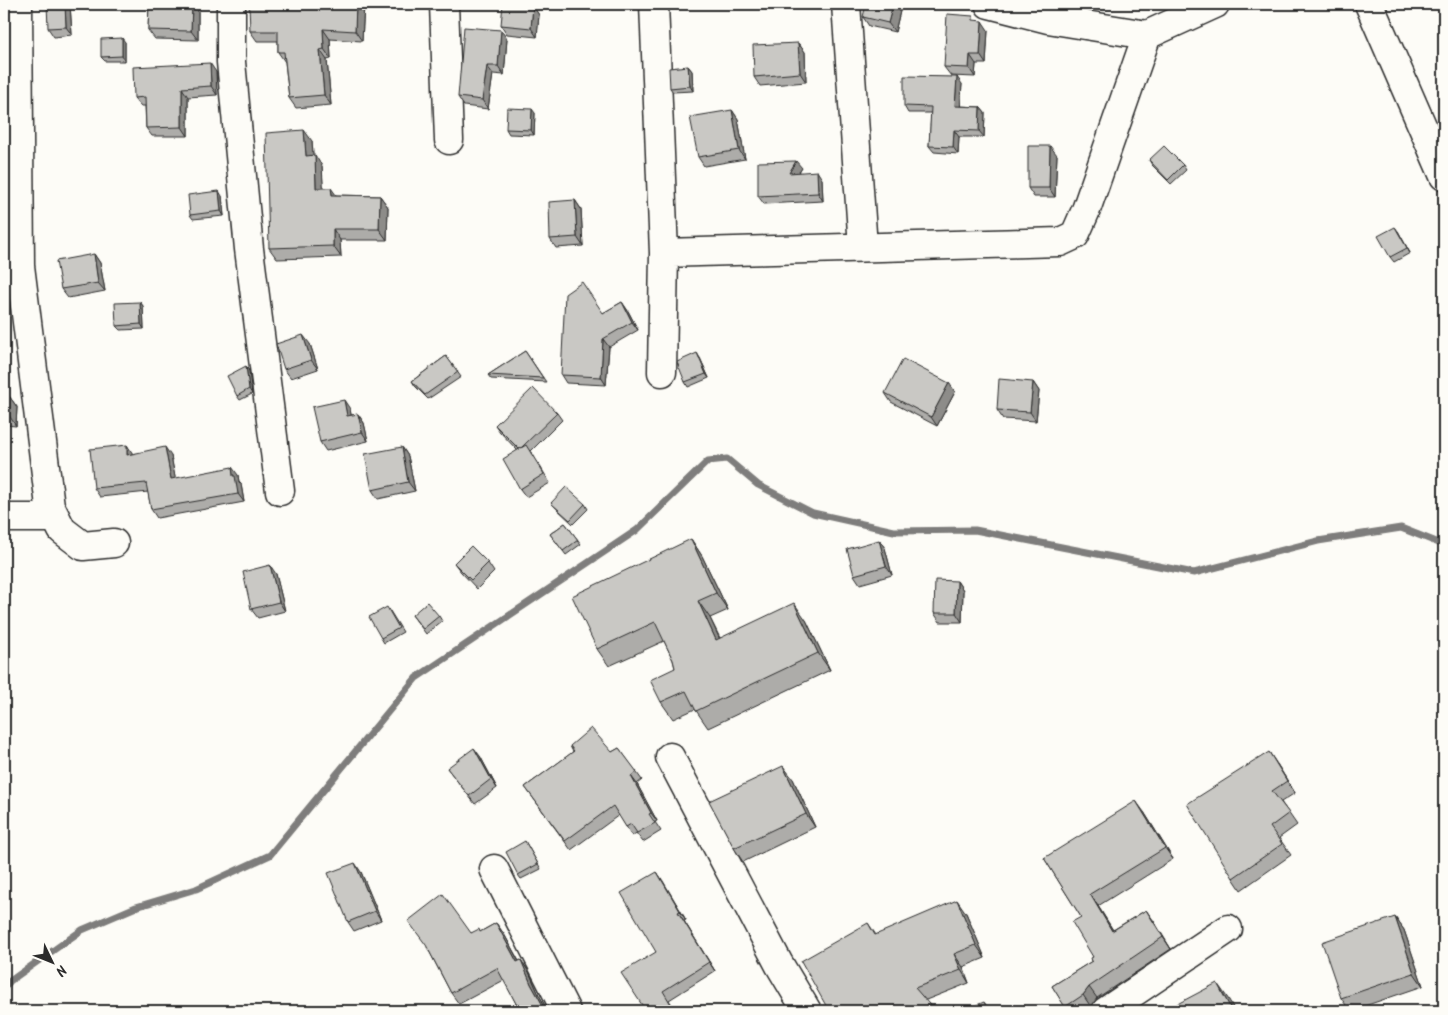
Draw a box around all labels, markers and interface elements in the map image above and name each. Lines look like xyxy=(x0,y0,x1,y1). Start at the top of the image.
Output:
north arrow xyxy=(28,938,78,988)
text: N xyxy=(50,959,72,981)

